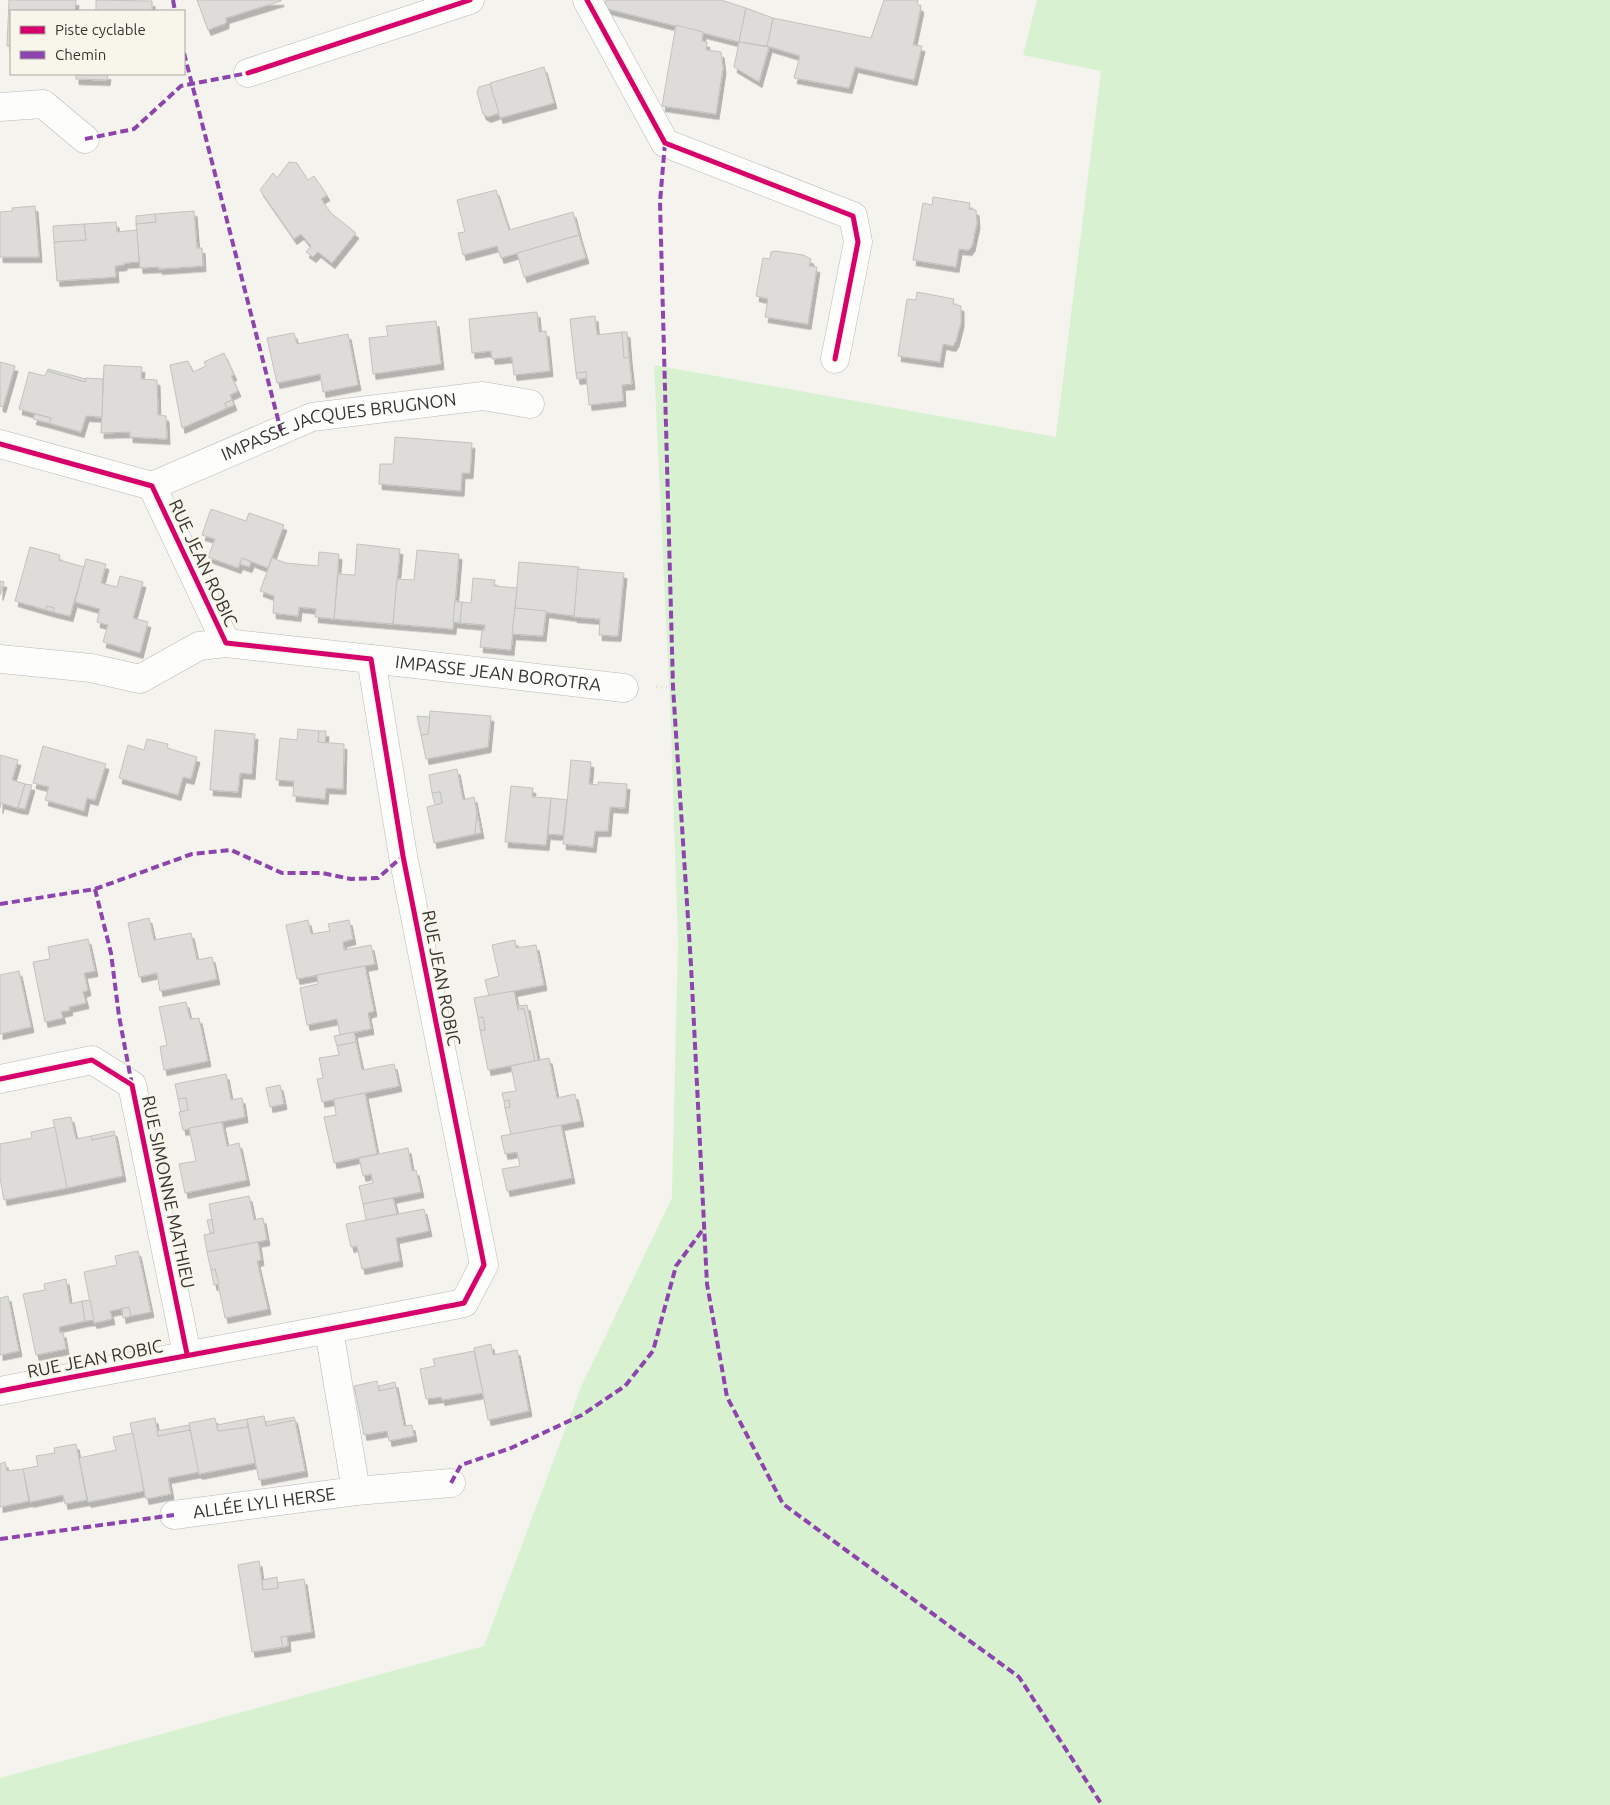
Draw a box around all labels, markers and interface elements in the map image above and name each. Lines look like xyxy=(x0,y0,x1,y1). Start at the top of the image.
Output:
legend xyxy=(10,10,185,75)
text: Piste cyclable xyxy=(55,21,146,38)
text: Chemin xyxy=(55,46,106,63)
street label: IMPASSE JACQUES BRUGNON xyxy=(218,388,457,464)
street label: RUE JEAN ROBIC xyxy=(166,496,242,629)
street label: IMPASSE JEAN BOROTRA xyxy=(394,651,603,694)
street label: RUE JEAN ROBIC xyxy=(419,908,465,1047)
street label: RUE SIMONNE MATHIEU xyxy=(139,1093,199,1290)
street label: RUE JEAN ROBIC xyxy=(25,1335,164,1381)
street label: ALLÉE LYLI HERSE xyxy=(192,1483,337,1521)

